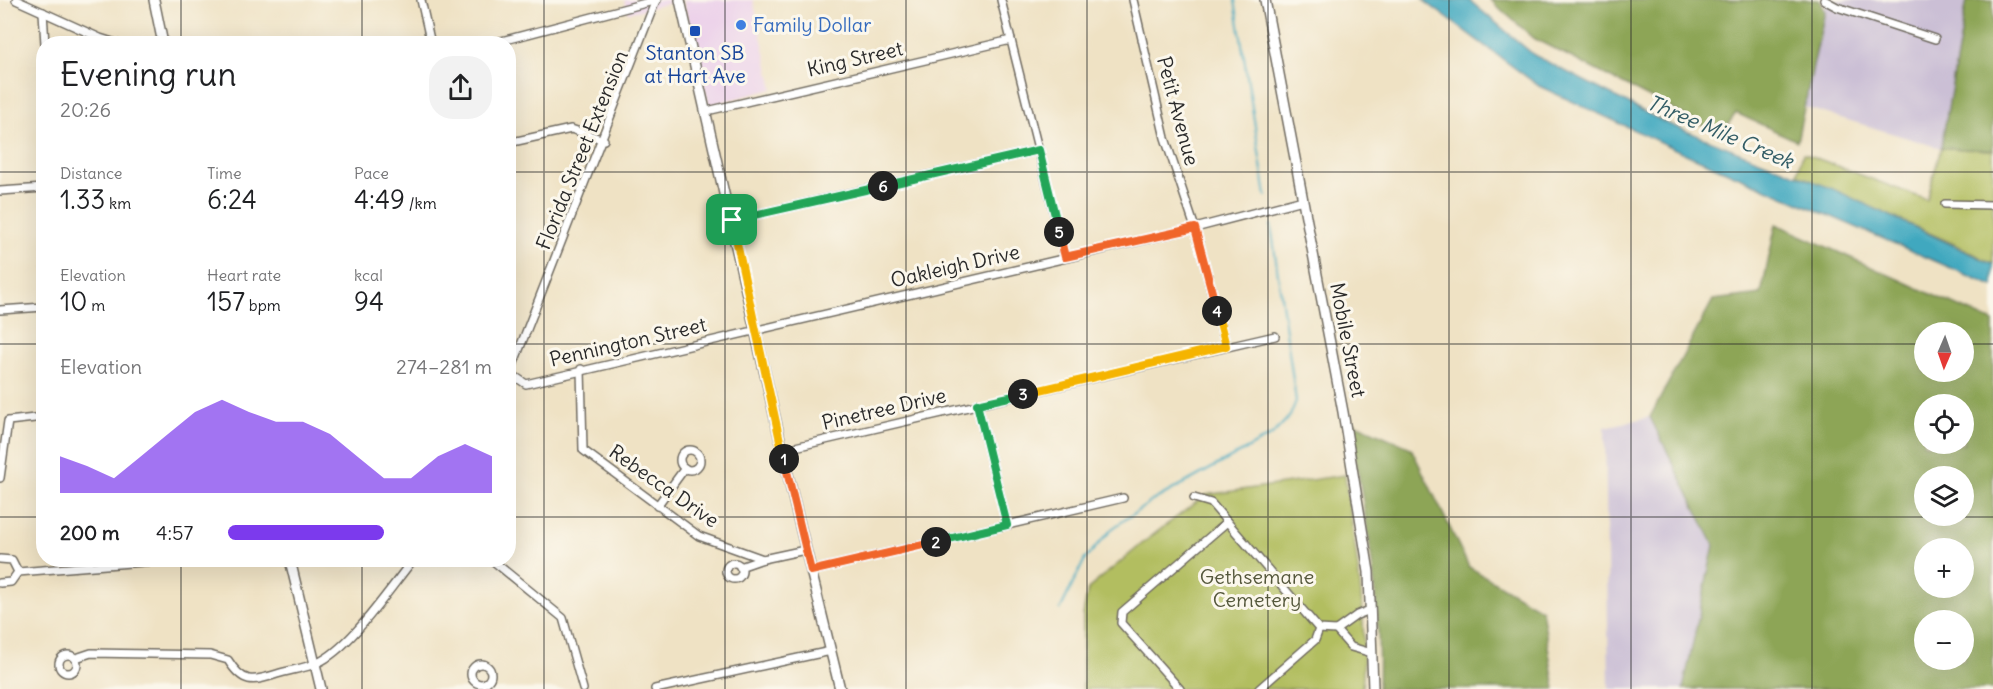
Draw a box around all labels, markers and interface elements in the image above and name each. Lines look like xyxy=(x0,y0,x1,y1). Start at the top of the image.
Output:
place label: Family Dollar xyxy=(753,12,871,37)
marker: Family Dollar xyxy=(734,18,748,32)
marker: Stanton SB at Hart Ave xyxy=(688,24,702,38)
street label: King Street xyxy=(804,35,906,82)
place label: Stanton SB at Hart Ave xyxy=(644,40,746,88)
street label: Florida Street Extension xyxy=(530,47,633,253)
text: Evening run xyxy=(60,53,236,95)
street label: Petit Avenue xyxy=(1152,54,1205,168)
button: share xyxy=(429,56,492,119)
water label: Three Mile Creek xyxy=(1643,89,1799,175)
text: 20:26 xyxy=(60,97,111,122)
text: Distance xyxy=(60,163,122,183)
text: Time xyxy=(207,163,242,183)
text: Pace xyxy=(354,163,389,183)
pin: 6 xyxy=(868,171,898,201)
text: 6 xyxy=(878,176,888,196)
text: 1.33 xyxy=(60,183,105,216)
text: 6:24 xyxy=(207,183,257,216)
text: 4:49 xyxy=(354,183,405,216)
text: km xyxy=(105,193,131,213)
text: /km xyxy=(405,193,437,213)
pin xyxy=(706,194,757,245)
icon: arrive xyxy=(715,203,748,236)
pin: 5 xyxy=(1044,217,1074,247)
text: 5 xyxy=(1054,222,1064,242)
street label: Oakleigh Drive xyxy=(888,239,1022,292)
text: Elevation xyxy=(60,265,126,285)
text: Heart rate xyxy=(207,265,281,285)
text: kcal xyxy=(354,265,383,285)
street label: Mobile Street xyxy=(1325,280,1372,400)
text: 10 xyxy=(60,285,87,318)
text: 157 xyxy=(207,285,245,318)
text: 94 xyxy=(354,285,384,318)
text: m xyxy=(87,295,105,315)
text: bpm xyxy=(245,295,281,315)
pin: 4 xyxy=(1202,296,1232,326)
text: 4 xyxy=(1212,301,1222,321)
street label: Pennington Street xyxy=(547,311,709,372)
north arrow xyxy=(1914,322,1974,382)
map controls xyxy=(1914,322,1974,670)
text: Elevation xyxy=(60,354,142,379)
text: 274–281 m xyxy=(396,354,492,379)
pin: 3 xyxy=(1008,379,1038,409)
street label: Pinetree Drive xyxy=(819,382,948,435)
text: 3 xyxy=(1018,384,1028,404)
button: locate xyxy=(1914,394,1974,454)
street label: Rebecca Drive xyxy=(605,439,724,533)
pin: 1 xyxy=(769,444,799,474)
text: 1 xyxy=(781,449,787,469)
button: layers xyxy=(1914,466,1974,526)
text: 200 m xyxy=(60,520,120,545)
text: 4:57 xyxy=(156,520,193,545)
pin: 2 xyxy=(921,527,951,557)
text: 2 xyxy=(932,532,940,552)
button: + xyxy=(1914,538,1974,598)
park label: Gethsemane Cemetery xyxy=(1200,564,1314,612)
button: − xyxy=(1914,610,1974,670)

